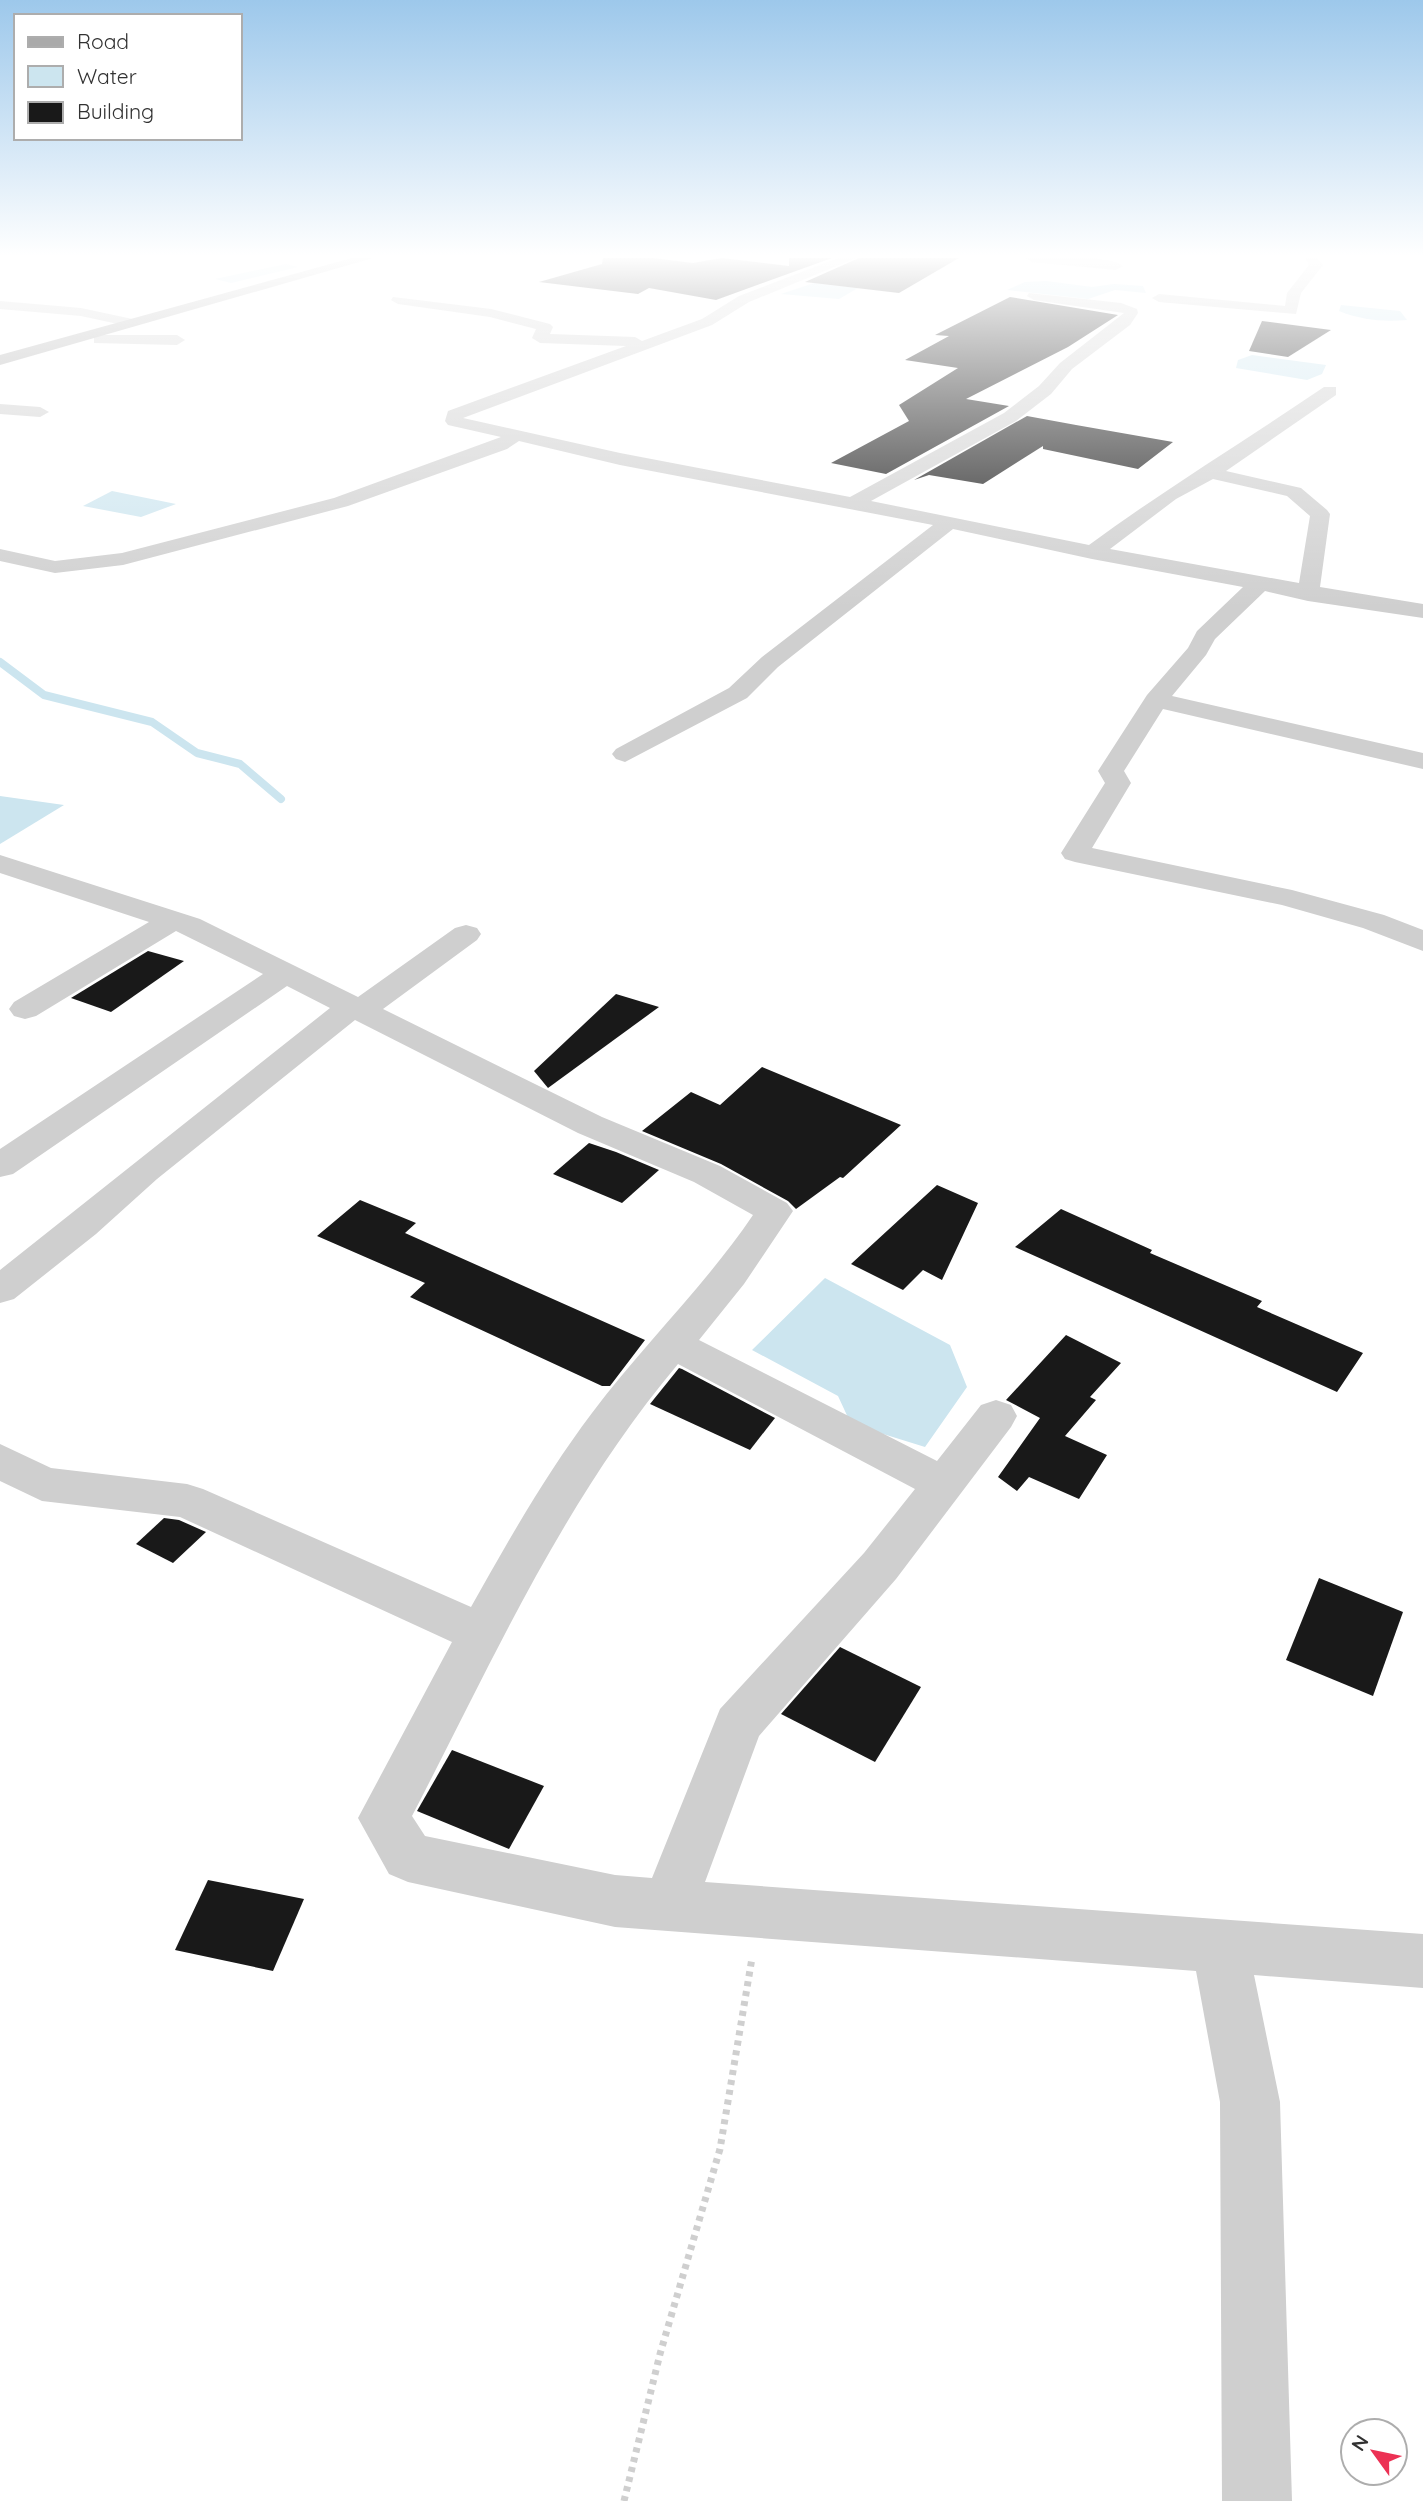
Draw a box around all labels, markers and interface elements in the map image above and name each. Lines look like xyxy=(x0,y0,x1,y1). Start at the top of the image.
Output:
legend xyxy=(14,14,242,140)
text: Road xyxy=(77,28,129,54)
text: Water xyxy=(77,63,137,89)
text: Building xyxy=(77,98,154,124)
north arrow xyxy=(1339,2417,1409,2487)
text: N xyxy=(1346,2430,1374,2455)

